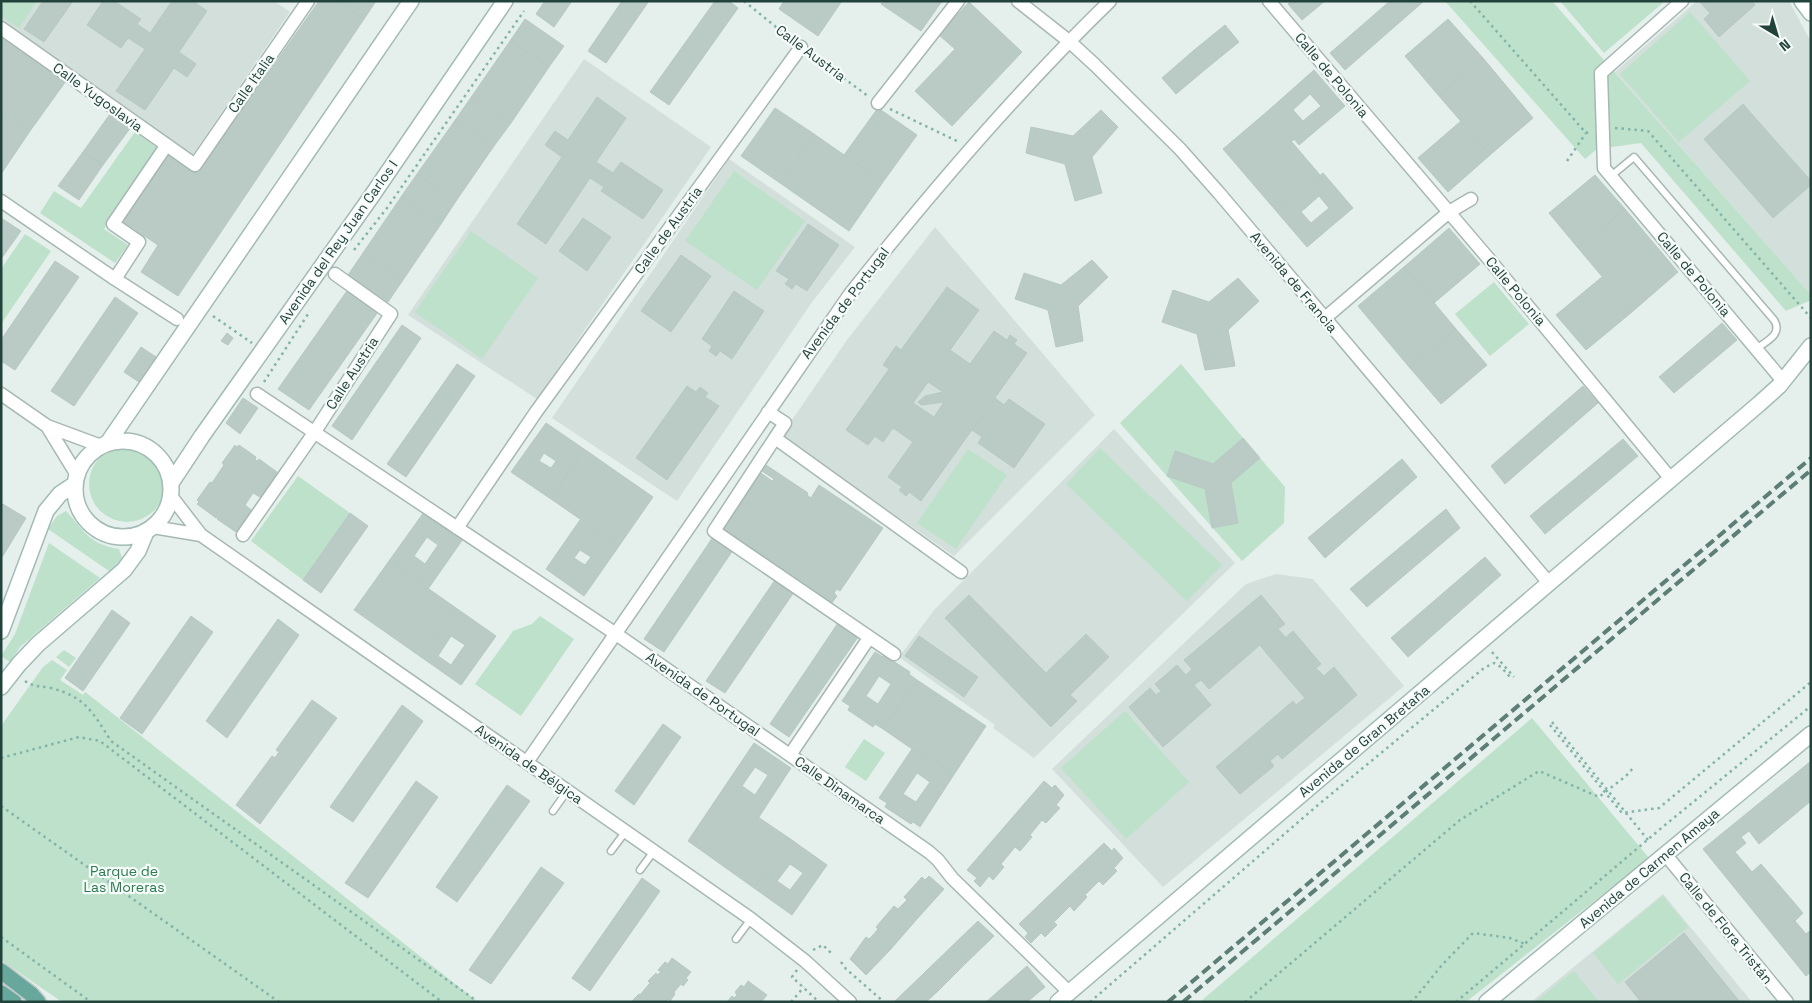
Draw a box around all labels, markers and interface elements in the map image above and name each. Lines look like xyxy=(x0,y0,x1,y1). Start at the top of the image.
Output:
north arrow xyxy=(1752,10,1802,60)
street label: Calle Austria xyxy=(772,21,850,85)
street label: Calle de Polonia xyxy=(1291,29,1373,121)
text: N xyxy=(1776,35,1794,55)
street label: Calle Italia xyxy=(224,50,278,116)
street label: Calle Yugoslavia xyxy=(49,58,147,136)
street label: Avenida del Rey Juan Carlos I xyxy=(274,157,402,327)
street label: Calle de Austria xyxy=(630,183,706,277)
street label: Avenida de Francia xyxy=(1246,228,1342,336)
street label: Calle de Polonia xyxy=(1653,228,1735,320)
street label: Avenida de Portugal xyxy=(797,244,893,362)
street label: Calle Polonia xyxy=(1482,253,1550,329)
street label: Calle Austria xyxy=(322,333,382,413)
street label: Avenida de Portugal xyxy=(642,648,764,740)
street label: Avenida de Gran Bretaña xyxy=(1295,681,1433,801)
street label: Avenida de Bélgica xyxy=(472,720,586,808)
street label: Calle Dinamarca xyxy=(791,752,889,828)
street label: Avenida de Carmen Amaya xyxy=(1575,804,1723,932)
park label: Parque de Las Moreras xyxy=(83,862,165,896)
street label: Calle de Flora Tristán xyxy=(1675,868,1777,988)

